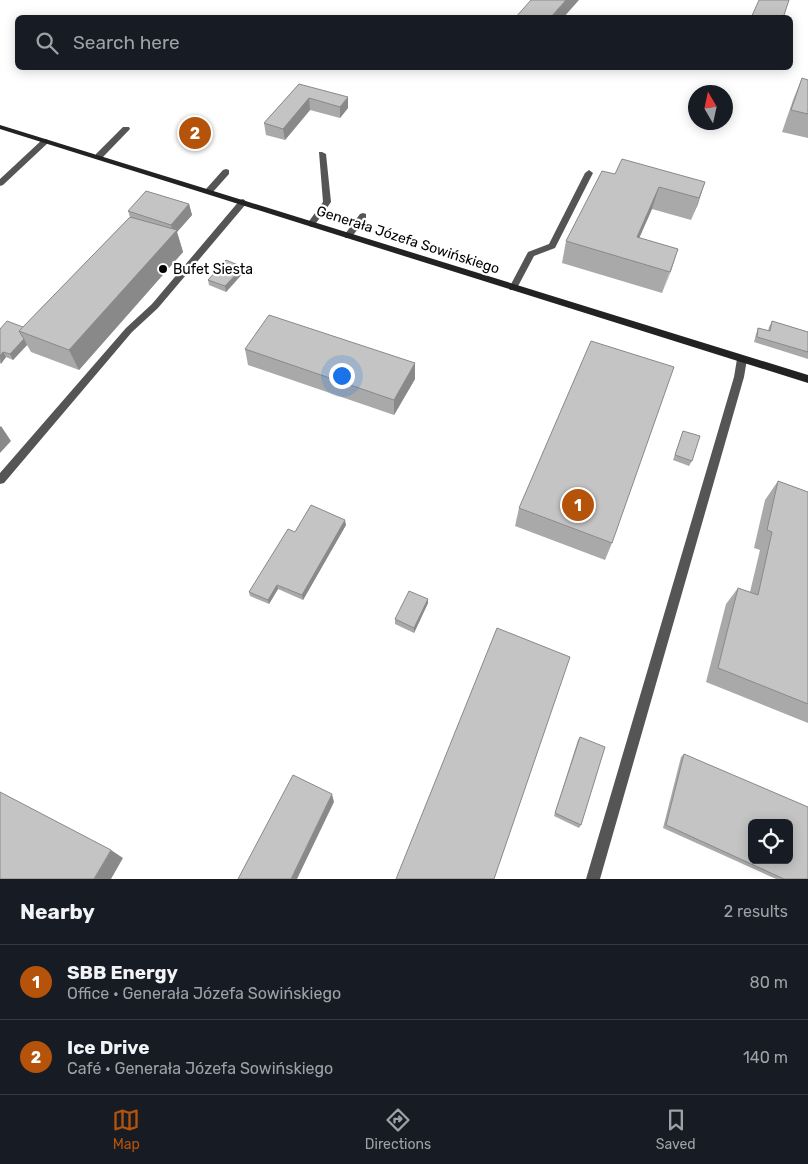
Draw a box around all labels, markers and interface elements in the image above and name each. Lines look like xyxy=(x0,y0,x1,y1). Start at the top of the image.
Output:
search box xyxy=(15,15,793,70)
icon: search xyxy=(33,29,61,57)
text: Search here xyxy=(73,31,180,54)
north arrow xyxy=(688,85,733,130)
pin: 2 xyxy=(179,114,211,152)
street label: Generała Józefa Sowińskiego xyxy=(314,202,502,278)
place label: Bufet Siesta xyxy=(173,261,253,278)
marker: Bufet Siesta xyxy=(157,263,169,275)
your location xyxy=(329,363,355,389)
pin: 1 xyxy=(562,486,594,524)
map controls xyxy=(748,819,793,864)
button: locate xyxy=(748,819,793,864)
text: Nearby xyxy=(20,899,95,924)
text: 2 results xyxy=(724,902,788,921)
text: SBB Energy xyxy=(67,961,178,984)
text: 1 xyxy=(32,973,40,992)
text: 80 m xyxy=(750,973,788,992)
text: Office · Generała Józefa Sowińskiego xyxy=(67,984,341,1003)
text: Ice Drive xyxy=(67,1036,150,1059)
text: 2 xyxy=(31,1048,41,1067)
text: 140 m xyxy=(743,1048,788,1067)
text: Café · Generała Józefa Sowińskiego xyxy=(67,1059,333,1078)
tab: Map xyxy=(112,1106,140,1153)
tab: Directions xyxy=(365,1106,431,1153)
tab: Saved xyxy=(656,1106,696,1153)

